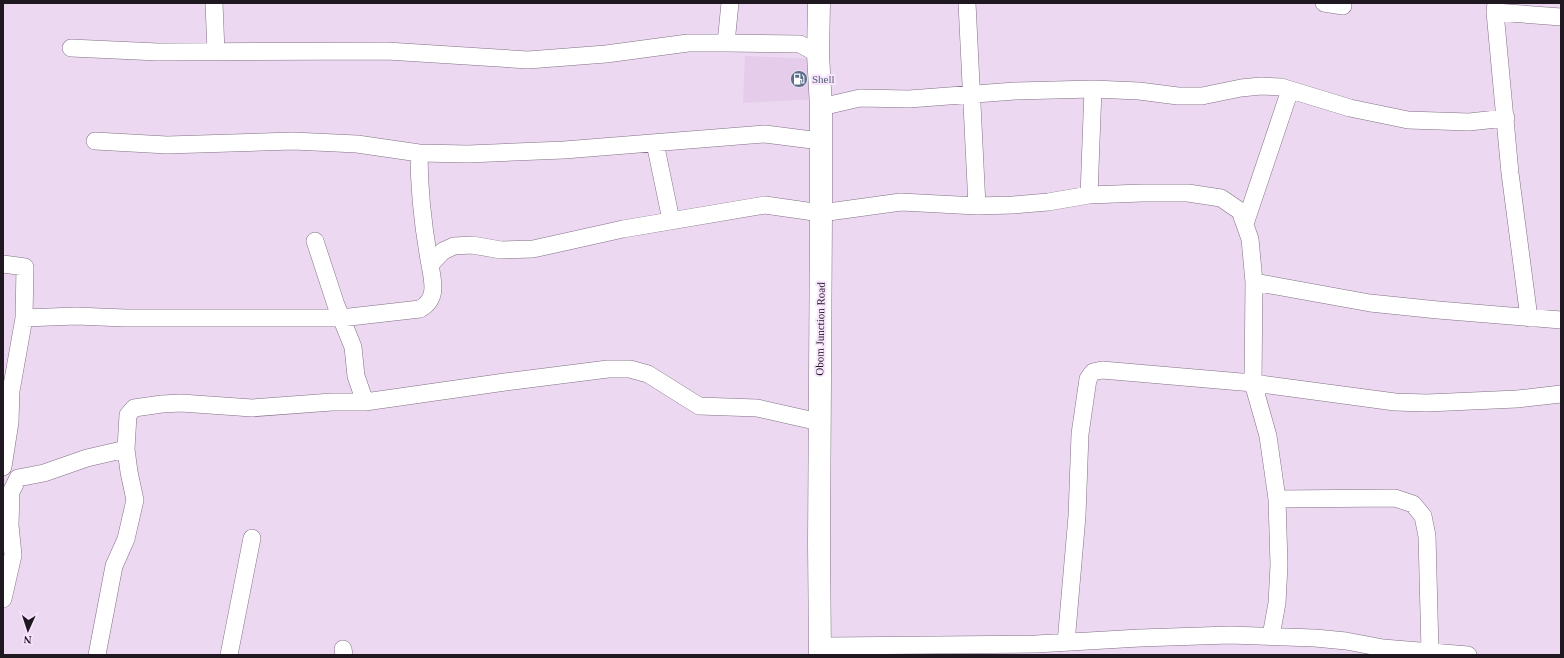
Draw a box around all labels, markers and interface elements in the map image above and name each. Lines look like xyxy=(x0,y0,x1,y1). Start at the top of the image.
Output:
fuel station icon: Shell xyxy=(789,69,809,89)
place label: Shell xyxy=(812,73,835,85)
street label: Obom Junction Road xyxy=(813,282,827,376)
north arrow xyxy=(8,610,48,650)
text: N xyxy=(23,634,32,646)

